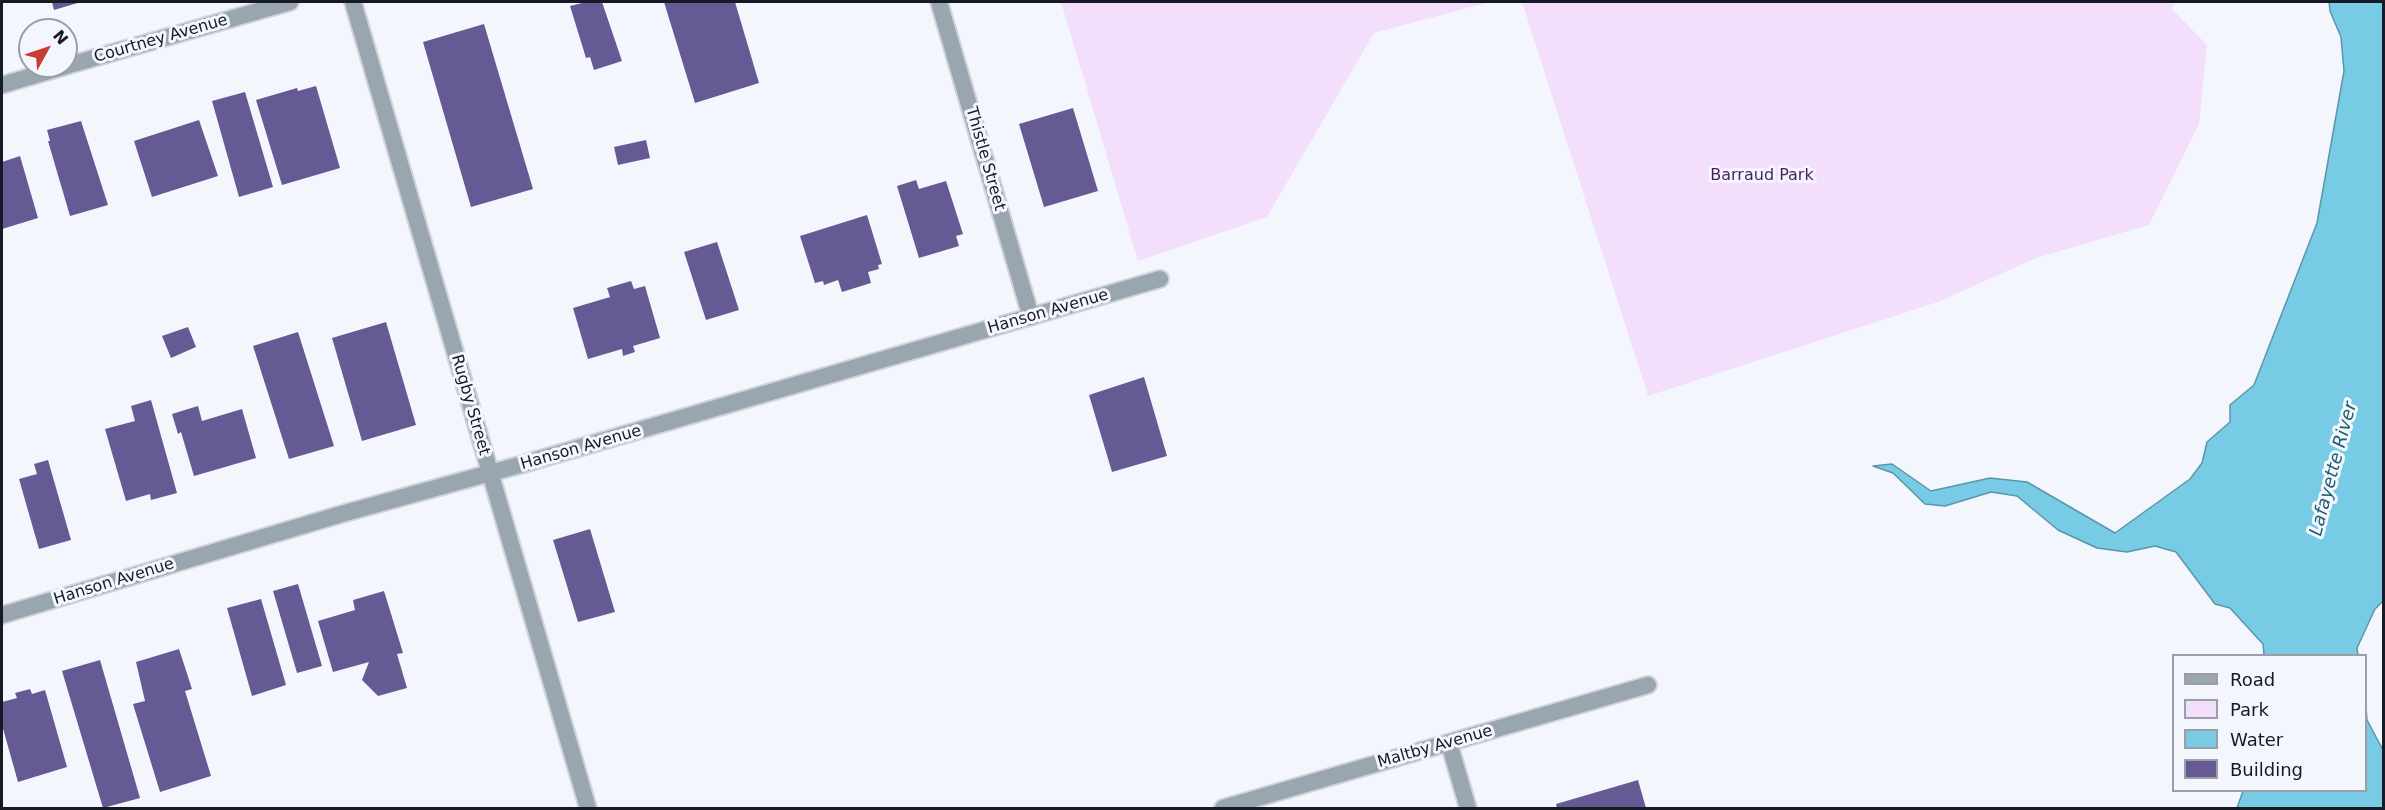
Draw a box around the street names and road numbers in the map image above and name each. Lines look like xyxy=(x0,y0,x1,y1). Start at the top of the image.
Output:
street label: Courtney Avenue xyxy=(92,11,230,67)
street label: Thistle Street xyxy=(961,105,1009,213)
street label: Hanson Avenue xyxy=(985,286,1111,338)
street label: Rugby Street xyxy=(446,352,494,458)
street label: Hanson Avenue xyxy=(518,422,644,474)
street label: Hanson Avenue xyxy=(52,555,176,609)
street label: Maltby Avenue xyxy=(1375,721,1495,773)

